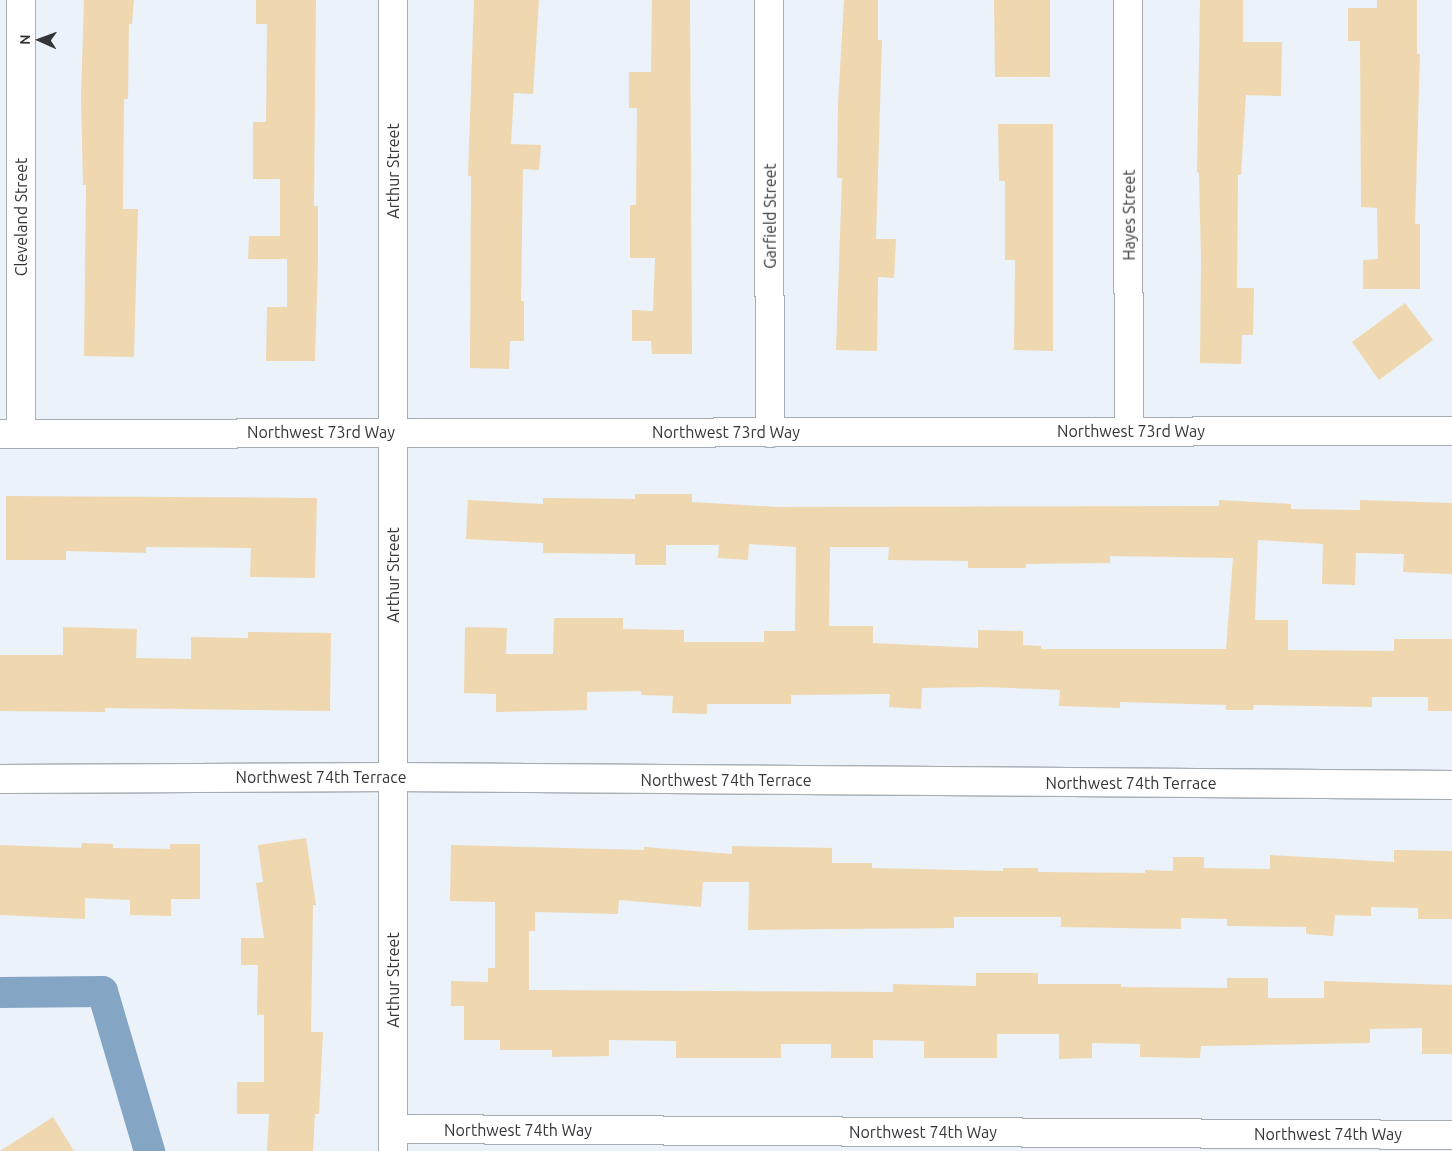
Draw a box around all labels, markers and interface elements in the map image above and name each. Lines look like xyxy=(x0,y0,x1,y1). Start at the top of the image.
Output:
north arrow xyxy=(15,15,65,65)
text: N xyxy=(17,34,33,45)
street label: Arthur Street xyxy=(383,123,403,219)
street label: Cleveland Street xyxy=(11,158,31,276)
street label: Garfield Street xyxy=(760,163,780,269)
street label: Hayes Street xyxy=(1119,169,1139,261)
street label: Northwest 73rd Way xyxy=(1057,421,1205,441)
street label: Northwest 73rd Way xyxy=(247,422,395,442)
street label: Northwest 73rd Way xyxy=(652,422,800,442)
street label: Arthur Street xyxy=(383,527,403,623)
street label: Northwest 74th Terrace xyxy=(235,767,407,787)
street label: Northwest 74th Terrace xyxy=(640,770,812,790)
street label: Northwest 74th Terrace xyxy=(1045,773,1217,793)
street label: Arthur Street xyxy=(383,932,403,1028)
street label: Northwest 74th Way xyxy=(444,1120,592,1140)
street label: Northwest 74th Way xyxy=(849,1122,997,1142)
street label: Northwest 74th Way xyxy=(1254,1124,1402,1144)

